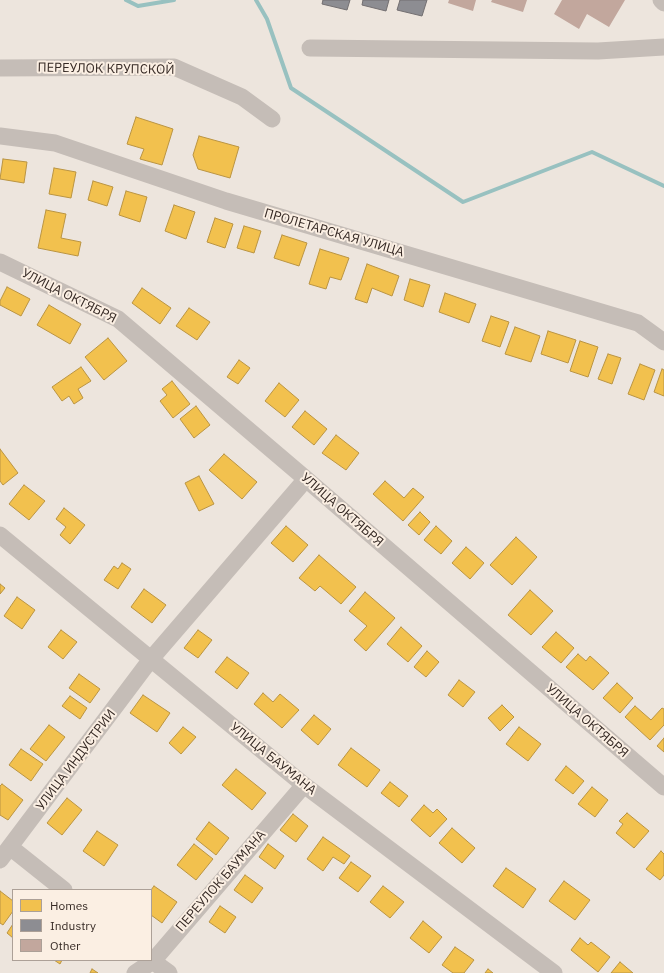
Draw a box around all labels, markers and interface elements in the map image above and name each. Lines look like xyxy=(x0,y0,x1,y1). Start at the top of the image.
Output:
street label: ПЕРЕУЛОК КРУПСКОЙ xyxy=(37,60,175,78)
street label: ПРОЛЕТАРСКАЯ УЛИЦА xyxy=(262,206,406,260)
street label: УЛИЦА ОКТЯБРЯ xyxy=(19,265,119,327)
street label: УЛИЦА ОКТЯБРЯ xyxy=(298,470,386,550)
street label: УЛИЦА ОКТЯБРЯ xyxy=(543,681,631,761)
street label: УЛИЦА ИНДУСТРИИ xyxy=(33,706,119,814)
street label: УЛИЦА БАУМАНА xyxy=(227,720,319,798)
street label: ПЕРЕУЛОК БАУМАНА xyxy=(173,827,269,935)
legend xyxy=(12,889,152,961)
text: Homes xyxy=(50,898,88,913)
text: Industry xyxy=(50,918,96,933)
text: Other xyxy=(50,938,81,953)

